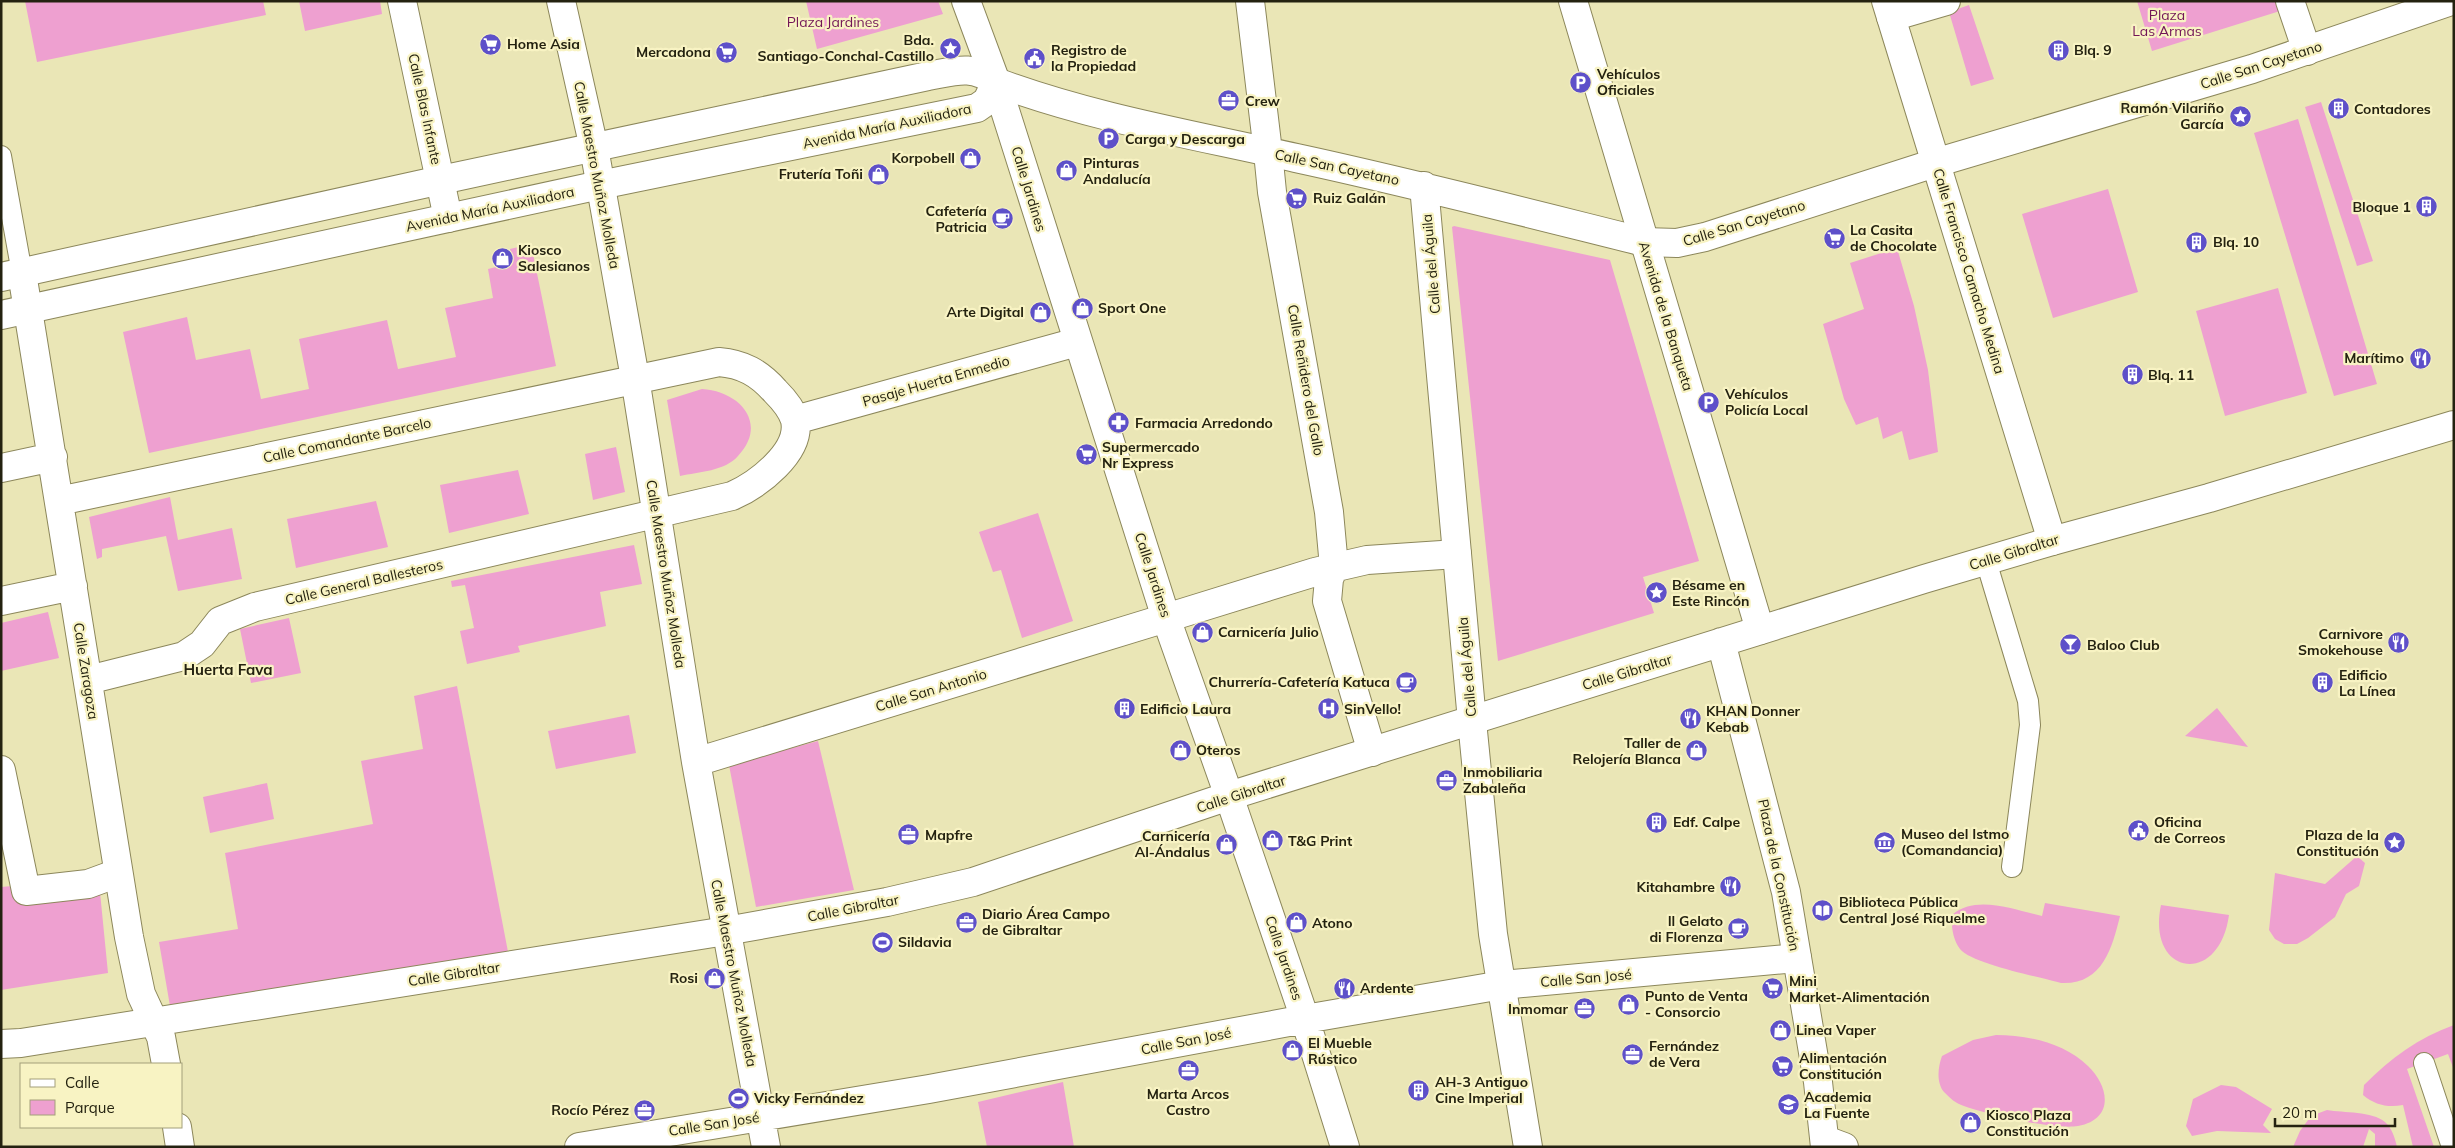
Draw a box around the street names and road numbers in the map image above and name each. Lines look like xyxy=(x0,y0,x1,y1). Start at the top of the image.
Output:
street label: Calle San Cayetano xyxy=(2198,37,2324,93)
street label: Calle Blas Infante xyxy=(404,52,446,166)
street label: Calle Maestro Muñoz Molleda xyxy=(570,80,624,270)
street label: Avenida María Auxiliadora xyxy=(801,99,973,153)
street label: Calle Jardines xyxy=(1008,144,1051,234)
street label: Calle San Cayetano xyxy=(1273,145,1401,189)
street label: Calle Francisco Camacho Medina xyxy=(1929,166,2009,376)
street label: Avenida María Auxiliadora xyxy=(404,182,576,236)
street label: Calle San Cayetano xyxy=(1681,196,1807,250)
street label: Calle del Águila xyxy=(1418,213,1444,315)
street label: Avenida de la Banqueta xyxy=(1635,239,1697,393)
street label: Calle Reñidero del Gallo xyxy=(1284,303,1328,457)
street label: Pasaje Huerta Enmedio xyxy=(860,351,1012,411)
street label: Calle Comandante Barcelo xyxy=(261,413,433,467)
street label: Calle Maestro Muñoz Molleda xyxy=(642,479,690,669)
street label: Calle Jardines xyxy=(1131,530,1175,620)
street label: Calle Gibraltar xyxy=(1967,530,2062,574)
street label: Calle General Ballesteros xyxy=(283,555,445,609)
street label: Calle del Águila xyxy=(1454,616,1480,718)
street label: Calle Zaragoza xyxy=(69,621,103,721)
street label: Calle Gibraltar xyxy=(1580,650,1675,694)
street label: Calle San Antonio xyxy=(873,665,989,715)
street label: Calle Gibraltar xyxy=(1194,771,1289,817)
street label: Plaza de la Constitución xyxy=(1754,797,1804,953)
street label: Calle Maestro Muñoz Molleda xyxy=(707,878,761,1068)
street label: Calle Gibraltar xyxy=(806,890,901,926)
street label: Calle Jardines xyxy=(1261,913,1307,1003)
street label: Calle Gibraltar xyxy=(407,958,502,990)
street label: Calle San José xyxy=(1539,965,1633,991)
street label: Calle San José xyxy=(1139,1023,1233,1059)
street label: Calle San José xyxy=(667,1108,761,1140)

